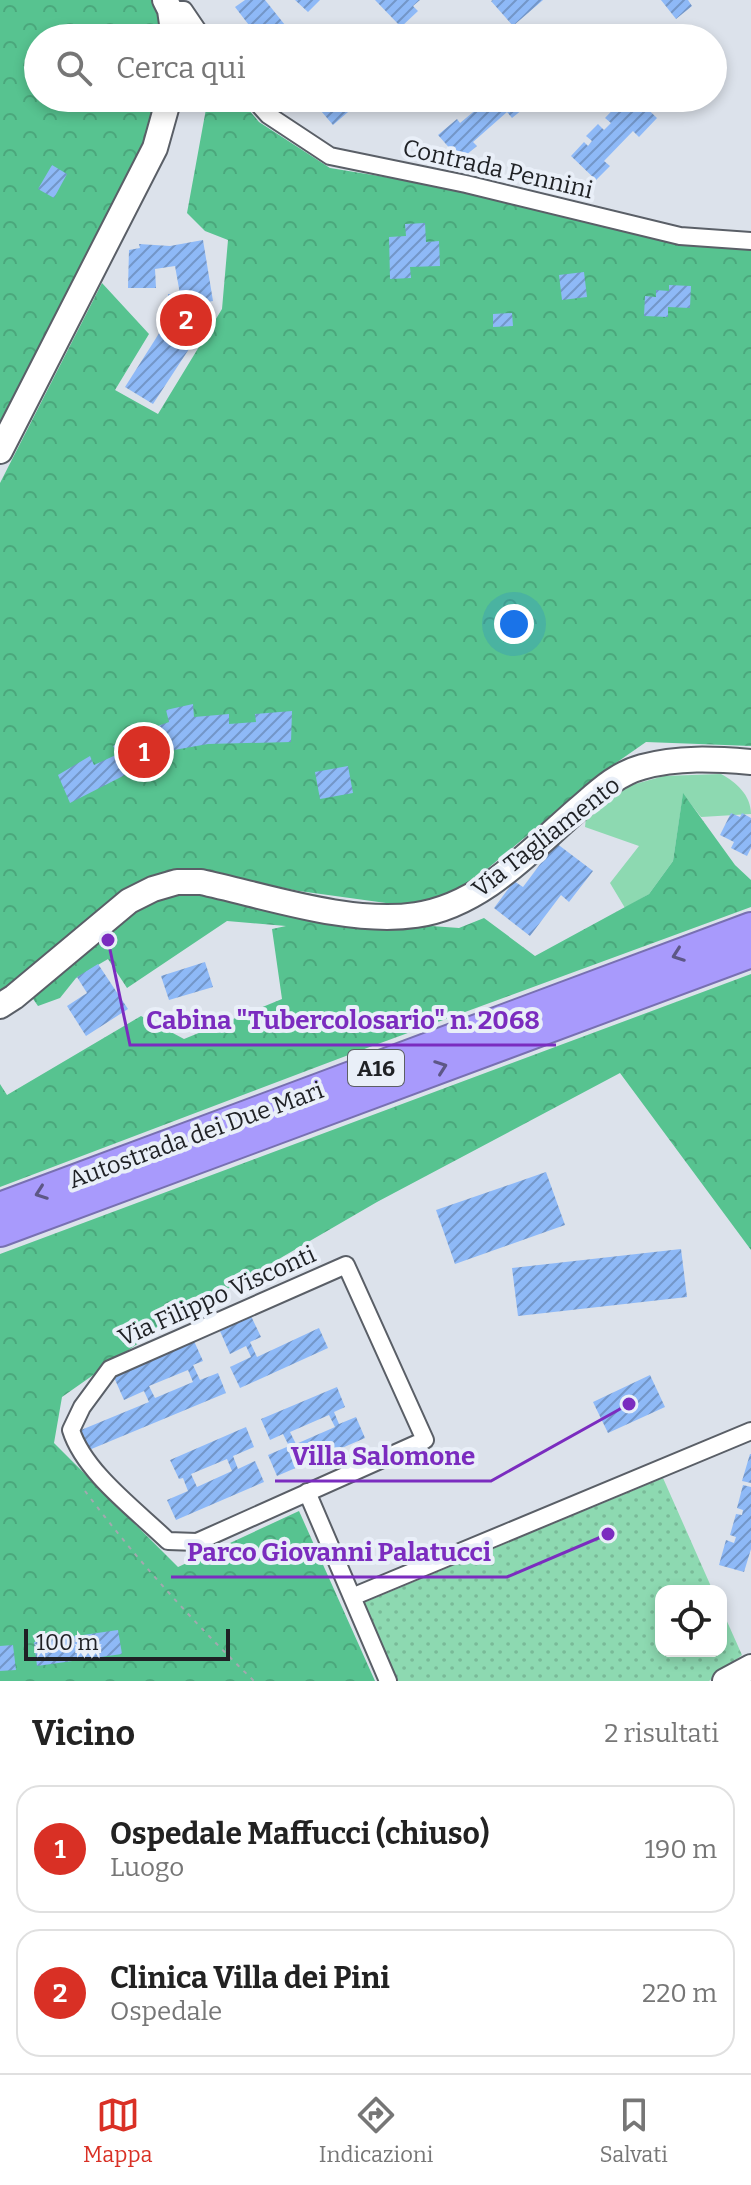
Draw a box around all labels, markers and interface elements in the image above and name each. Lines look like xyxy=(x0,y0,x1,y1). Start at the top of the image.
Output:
search box xyxy=(24,24,727,112)
icon: search xyxy=(52,46,96,90)
text: Cerca qui xyxy=(116,50,246,86)
street label: Contrada Pennini xyxy=(400,134,596,204)
pin: 2 xyxy=(160,290,212,350)
your location xyxy=(494,604,534,644)
pin: 1 xyxy=(118,722,170,782)
street label: Via Tagliamento xyxy=(467,771,625,903)
one-way arrow xyxy=(672,945,686,962)
callout: Cabina "Tubercolosario" n. 2068 xyxy=(130,995,556,1045)
text: Cabina "Tubercolosario" n. 2068 xyxy=(146,1005,540,1036)
road number: A16 xyxy=(348,1050,404,1086)
one-way arrow xyxy=(433,1060,447,1077)
street label: Autostrada dei Due Mari xyxy=(65,1076,327,1194)
one-way arrow xyxy=(35,1183,49,1199)
street label: Via Filippo Visconti xyxy=(114,1240,320,1352)
callout: Villa Salomone xyxy=(275,1431,491,1481)
text: Villa Salomone xyxy=(291,1441,475,1472)
callout: Parco Giovanni Palatucci xyxy=(171,1527,507,1577)
text: Parco Giovanni Palatucci xyxy=(187,1537,491,1568)
map controls xyxy=(655,1585,727,1657)
button: locate xyxy=(655,1585,727,1657)
scale bar xyxy=(24,1625,230,1661)
text: 100 m xyxy=(36,1629,99,1656)
text: Vicino xyxy=(32,1713,135,1754)
text: 2 risultati xyxy=(604,1718,719,1749)
text: Ospedale Maffucci (chiuso) xyxy=(110,1816,489,1852)
text: 1 xyxy=(54,1834,66,1865)
text: 190 m xyxy=(645,1834,717,1865)
text: Luogo xyxy=(110,1852,184,1883)
text: Clinica Villa dei Pini xyxy=(110,1960,390,1996)
text: 2 xyxy=(53,1978,67,2009)
text: 220 m xyxy=(642,1978,717,2009)
text: Ospedale xyxy=(110,1996,222,2027)
tab: Mappa xyxy=(83,2093,153,2168)
tab: Indicazioni xyxy=(319,2093,433,2168)
tab: Salvati xyxy=(600,2093,668,2168)

